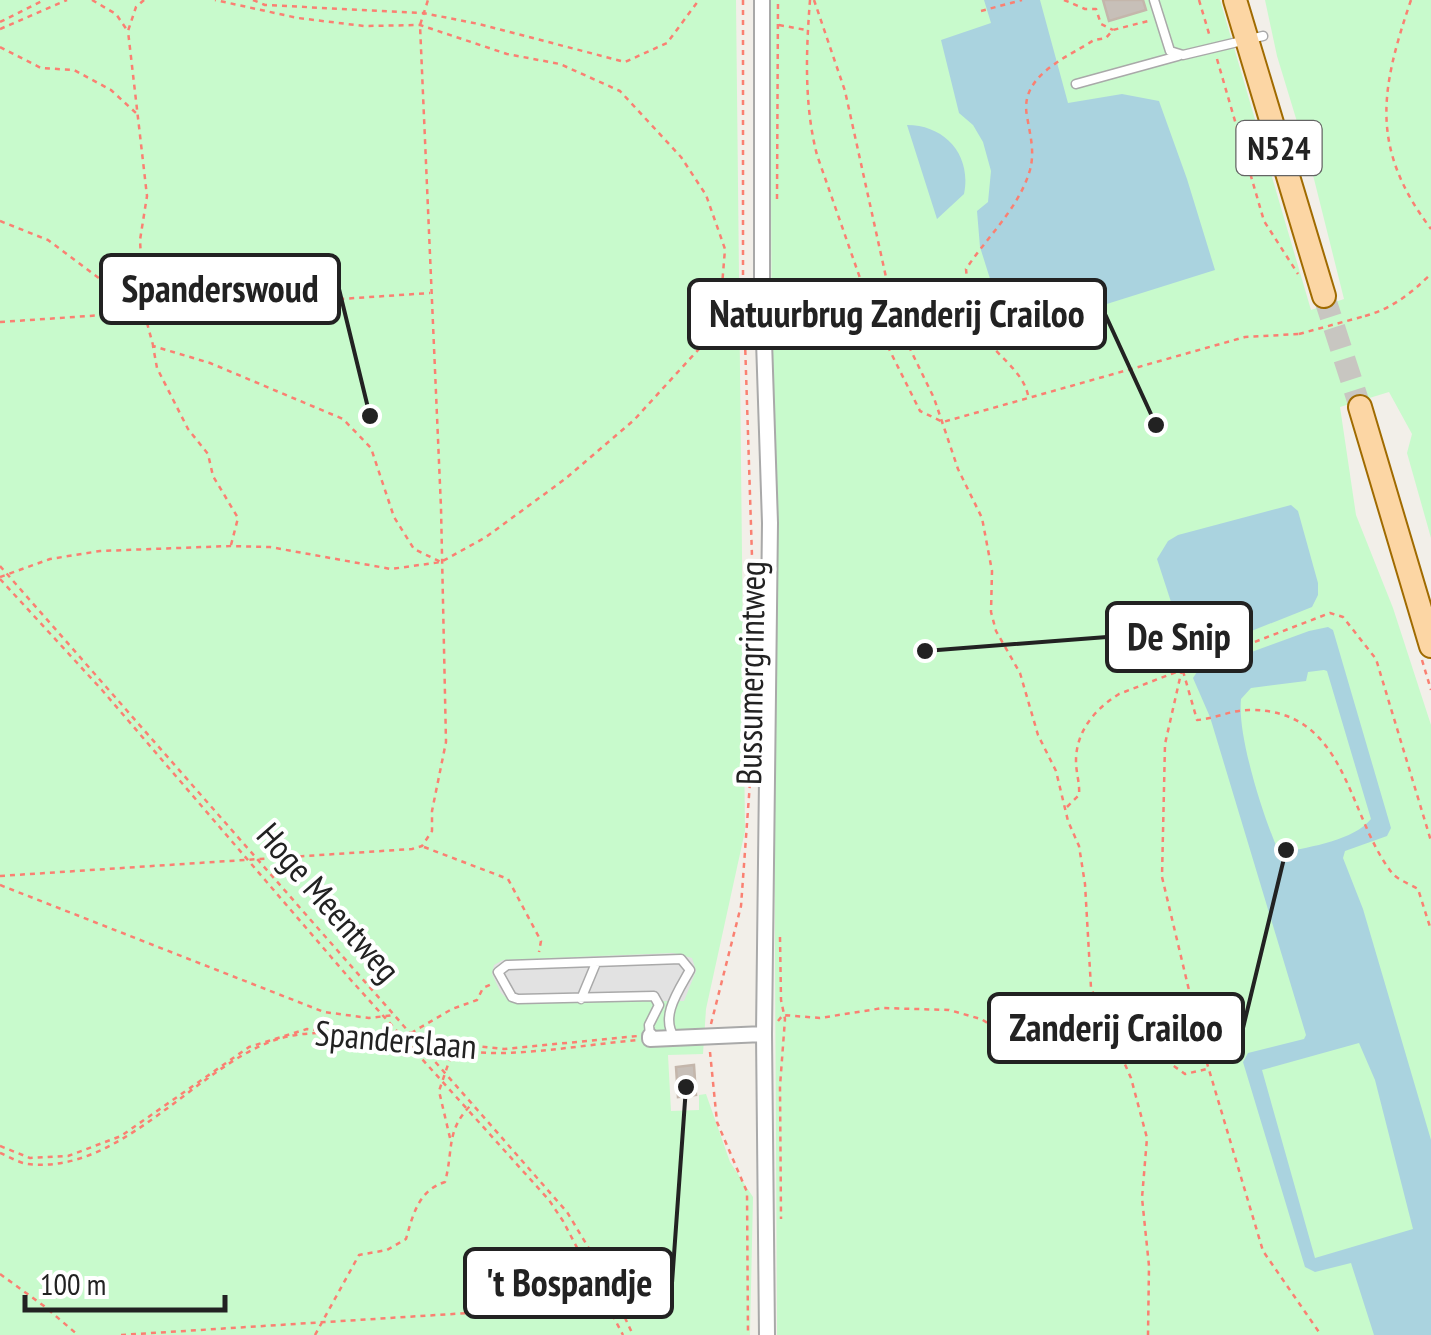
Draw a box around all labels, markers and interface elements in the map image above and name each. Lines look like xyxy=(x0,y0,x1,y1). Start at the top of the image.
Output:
road number: N524 xyxy=(1236,121,1322,175)
callout: Spanderswoud xyxy=(101,255,339,323)
text: Spanderswoud xyxy=(121,263,319,312)
callout: Natuurbrug Zanderij Crailoo xyxy=(689,280,1105,348)
text: Natuurbrug Zanderij Crailoo xyxy=(709,288,1085,337)
street label: Bussumergrintweg xyxy=(725,560,775,786)
callout: De Snip xyxy=(1107,603,1251,671)
text: De Snip xyxy=(1127,611,1231,660)
street label: Hoge Meentweg xyxy=(247,813,411,991)
callout: Zanderij Crailoo xyxy=(989,994,1243,1062)
text: Zanderij Crailoo xyxy=(1009,1002,1223,1051)
street label: Spanderslaan xyxy=(313,1009,479,1069)
callout: 't Bospandje xyxy=(465,1249,672,1317)
scale bar xyxy=(25,1250,225,1312)
text: 't Bospandje xyxy=(485,1257,653,1306)
text: 100 m xyxy=(40,1264,106,1303)

